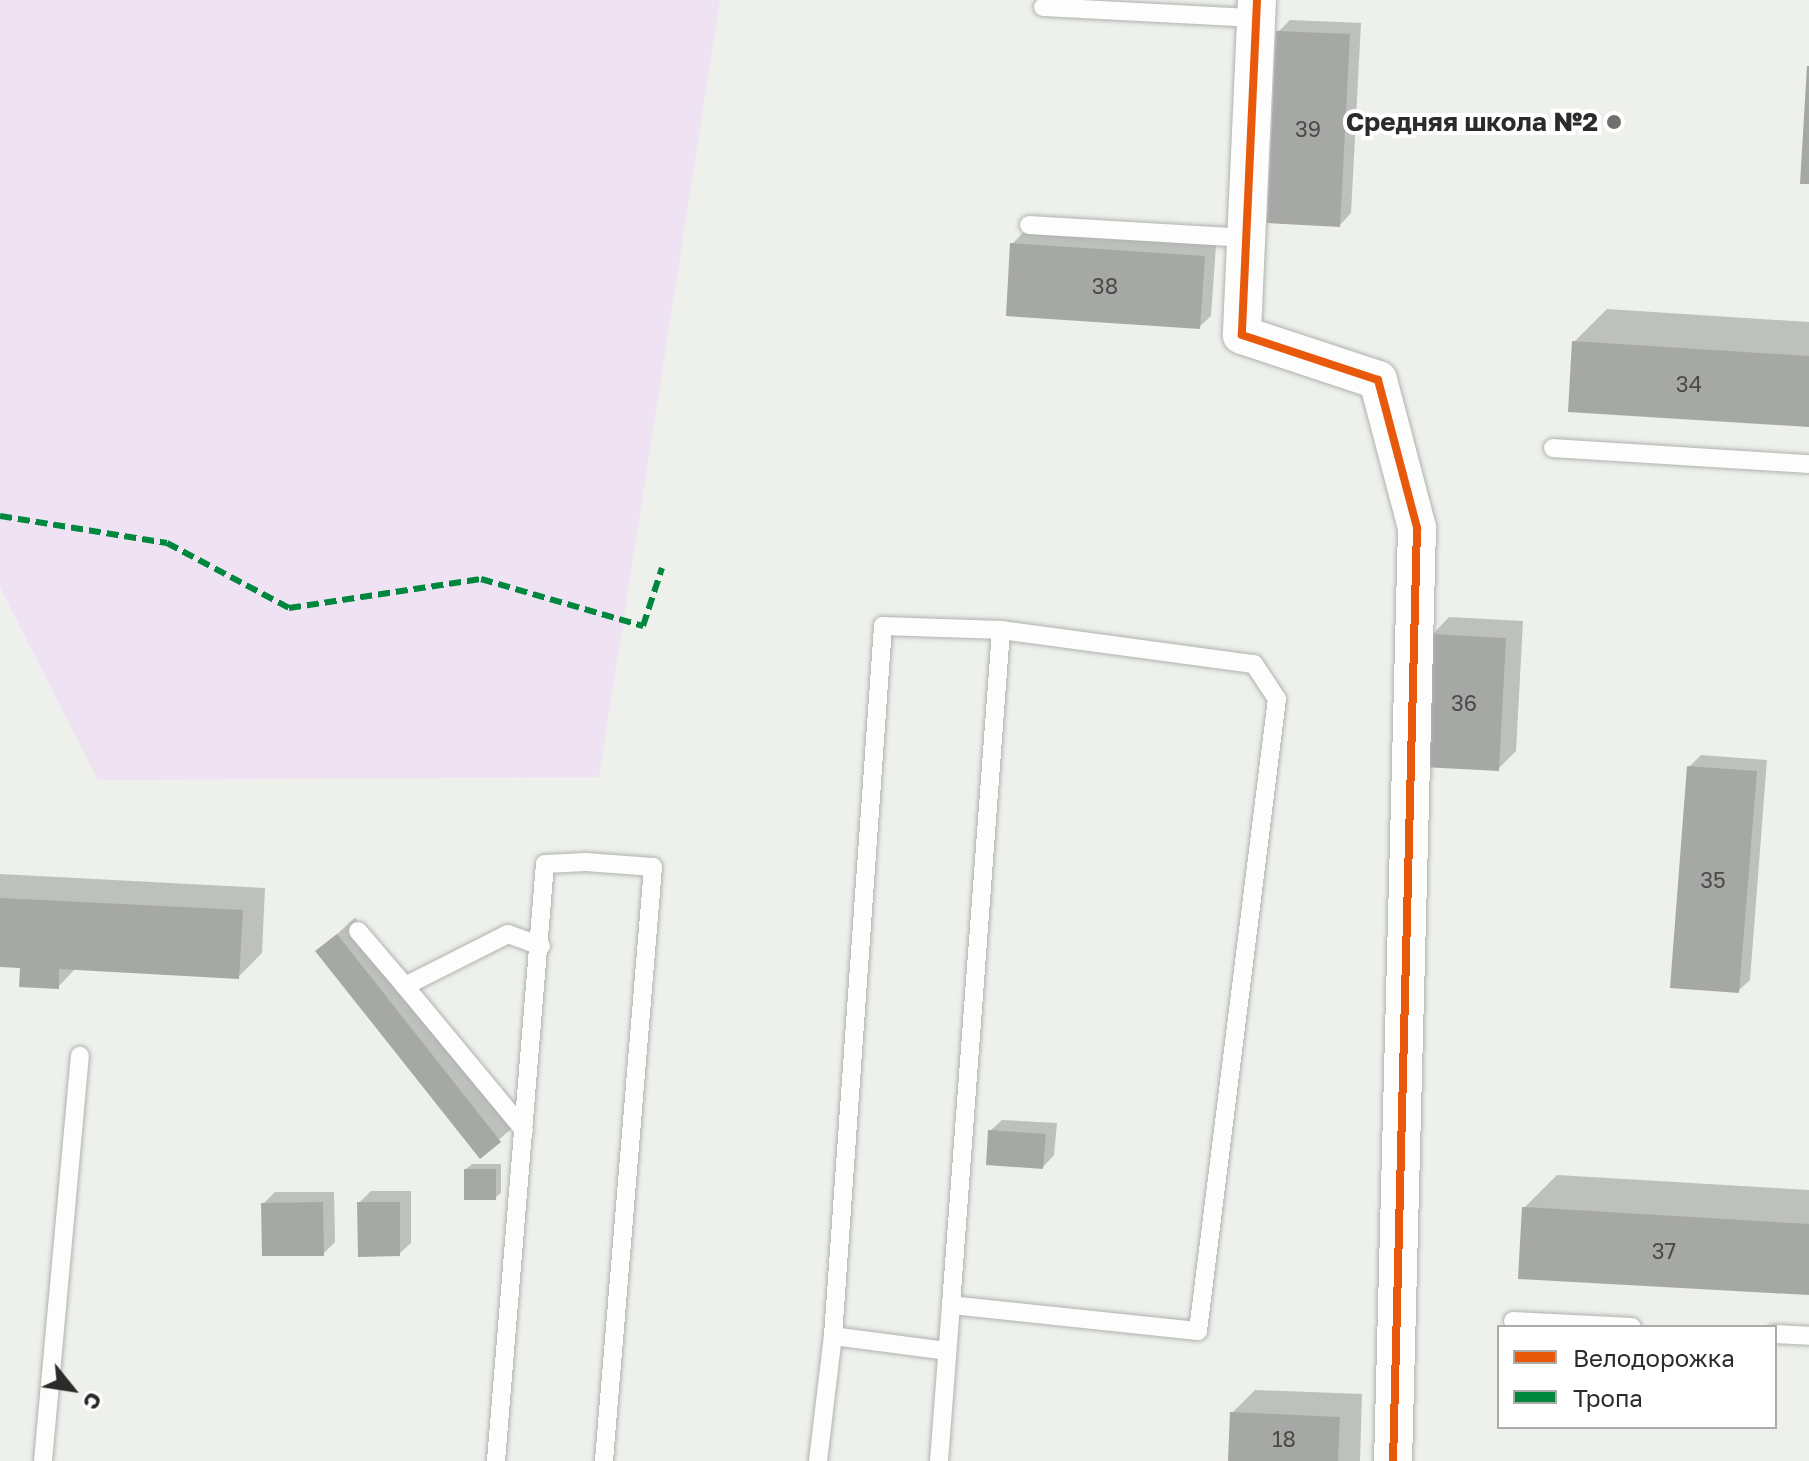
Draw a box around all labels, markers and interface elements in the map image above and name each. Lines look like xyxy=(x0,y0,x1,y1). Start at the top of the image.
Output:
place label: Средняя школа №2 xyxy=(1346,106,1598,138)
marker: Средняя школа №2 xyxy=(1605,113,1623,131)
house number: 39 xyxy=(1295,116,1321,142)
house number: 38 xyxy=(1092,273,1118,299)
house number: 34 xyxy=(1676,371,1702,397)
house number: 36 xyxy=(1451,690,1477,716)
house number: 35 xyxy=(1700,867,1726,893)
house number: 37 xyxy=(1652,1238,1676,1264)
legend xyxy=(1497,1325,1777,1429)
text: Велодорожка xyxy=(1573,1343,1735,1372)
north arrow xyxy=(32,1349,112,1429)
text: Тропа xyxy=(1573,1383,1643,1412)
text: С xyxy=(78,1388,109,1415)
house number: 18 xyxy=(1272,1426,1296,1452)

